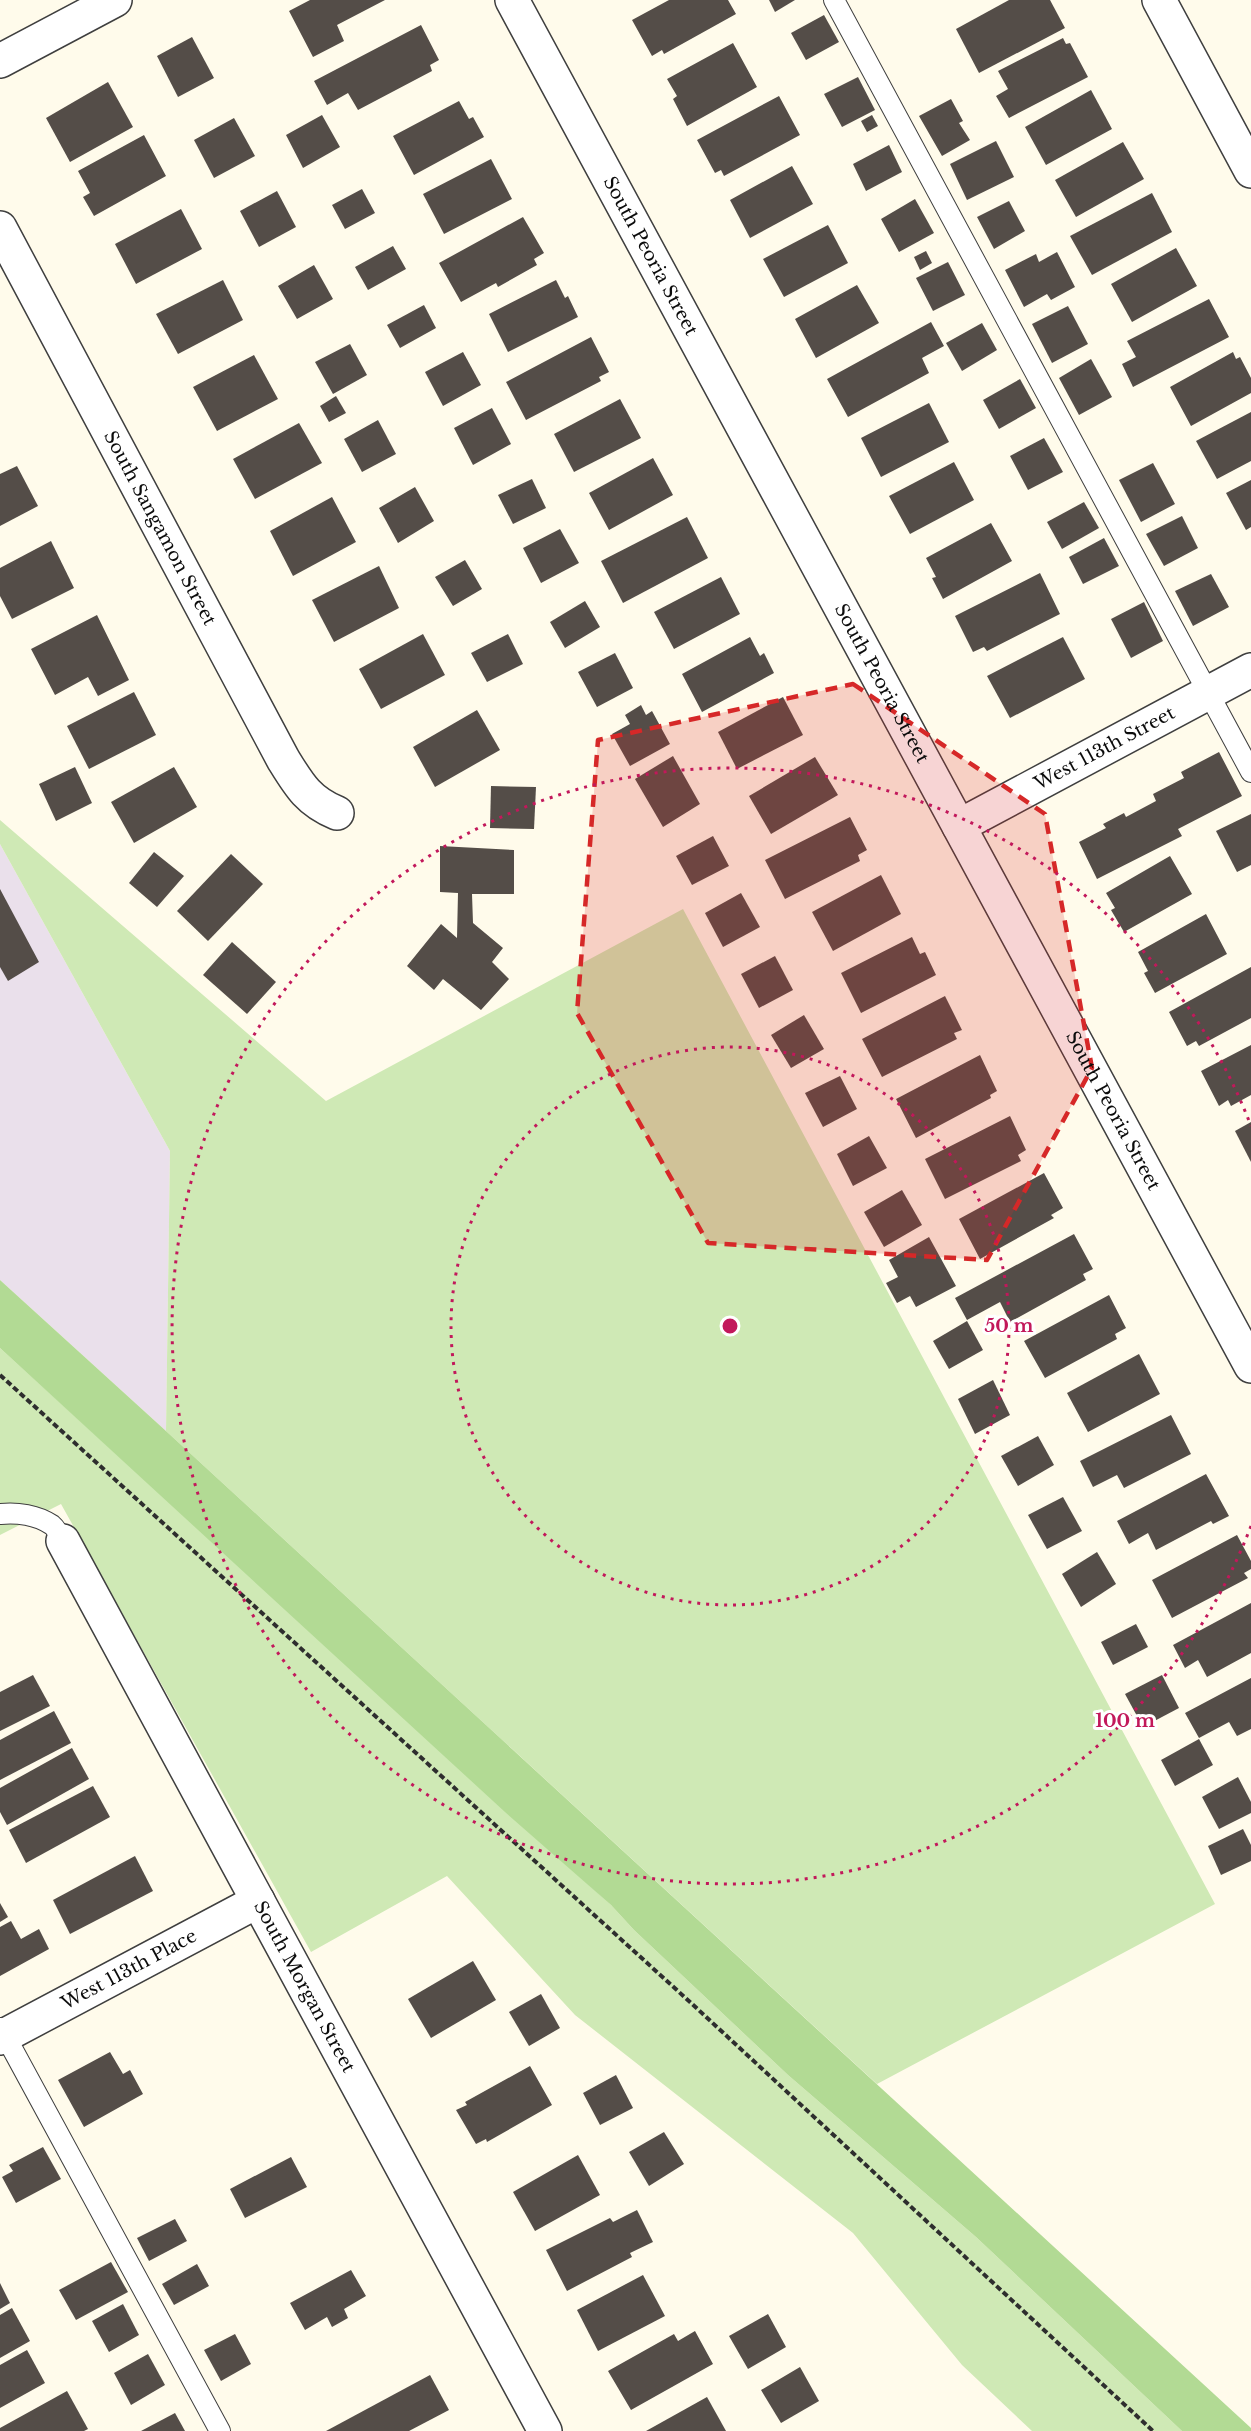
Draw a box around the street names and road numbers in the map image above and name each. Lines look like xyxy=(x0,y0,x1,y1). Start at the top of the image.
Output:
street label: South Peoria Street xyxy=(599,173,703,339)
street label: South Sangamon Street xyxy=(99,427,221,629)
street label: South Peoria Street xyxy=(830,600,934,767)
street label: West 113th Street xyxy=(1030,702,1179,795)
street label: South Peoria Street xyxy=(1061,1027,1165,1194)
street label: South Morgan Street xyxy=(249,1897,360,2077)
street label: West 113th Place xyxy=(57,1925,200,2015)

